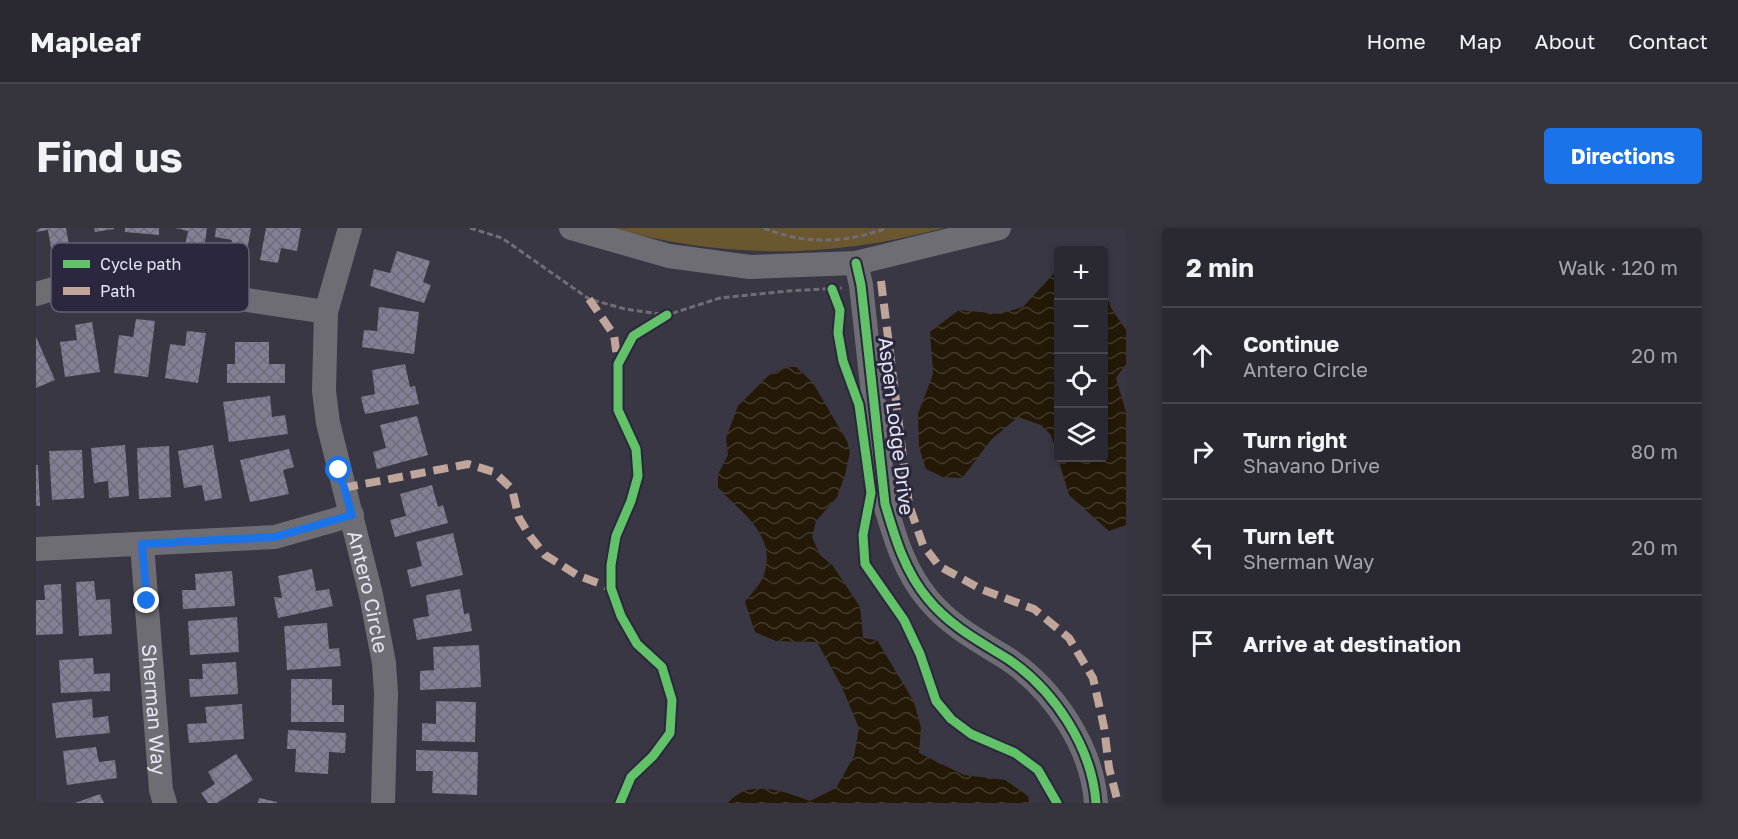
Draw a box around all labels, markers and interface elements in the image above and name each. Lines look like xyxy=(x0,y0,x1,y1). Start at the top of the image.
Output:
text: Mapleaf xyxy=(30,25,141,58)
text: Home xyxy=(1366,28,1426,54)
text: Map xyxy=(1459,28,1502,54)
text: About xyxy=(1535,28,1595,54)
text: Contact xyxy=(1628,28,1708,54)
button: Directions xyxy=(1544,128,1702,184)
text: Find us xyxy=(36,131,183,181)
legend xyxy=(51,243,249,312)
map controls xyxy=(1054,246,1108,462)
button: + xyxy=(1054,246,1108,300)
text: 2 min xyxy=(1186,252,1254,283)
text: Cycle path xyxy=(100,254,181,274)
text: Walk · 120 m xyxy=(1558,255,1678,279)
text: Path xyxy=(100,281,135,301)
button: − xyxy=(1054,300,1108,354)
text: Continue xyxy=(1243,330,1339,357)
street label: Aspen Lodge Drive xyxy=(874,336,920,516)
icon: ahead xyxy=(1186,339,1219,372)
text: 20 m xyxy=(1631,343,1678,367)
button: locate xyxy=(1054,354,1108,408)
text: Antero Circle xyxy=(1243,357,1368,381)
button: layers xyxy=(1054,408,1108,462)
text: Turn right xyxy=(1243,426,1347,453)
icon: right xyxy=(1186,435,1219,468)
text: 80 m xyxy=(1631,439,1678,463)
text: Shavano Drive xyxy=(1243,453,1380,477)
route start xyxy=(325,456,351,482)
text: Turn left xyxy=(1243,522,1334,549)
street label: Antero Circle xyxy=(343,528,394,655)
icon: left xyxy=(1186,531,1219,564)
text: 20 m xyxy=(1631,535,1678,559)
text: Sherman Way xyxy=(1243,549,1374,573)
route end xyxy=(133,587,159,613)
icon: arrive xyxy=(1186,627,1219,660)
text: Arrive at destination xyxy=(1243,630,1461,657)
street label: Sherman Way xyxy=(138,643,172,776)

